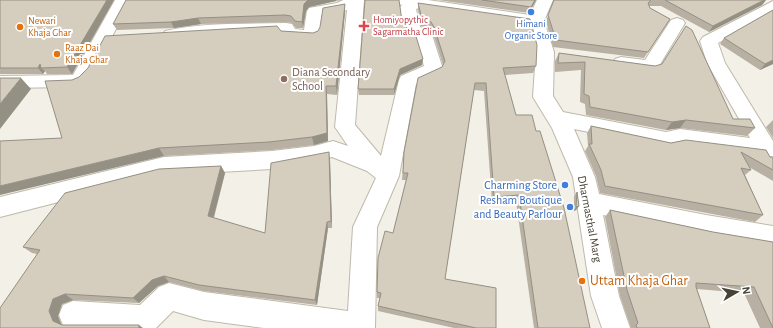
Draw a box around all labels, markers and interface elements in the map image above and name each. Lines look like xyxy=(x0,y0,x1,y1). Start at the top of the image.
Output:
marker: Himani Organic Store xyxy=(526,7,536,17)
place label: Homiyopythic Sagarmatha Clinic xyxy=(373,15,444,37)
place label: Newari Khaja Ghar xyxy=(28,16,72,38)
place label: Himani Organic Store xyxy=(505,19,558,41)
marker: Homiyopythic Sagarmatha Clinic xyxy=(358,20,370,32)
marker: Newari Khaja Ghar xyxy=(15,22,25,32)
place label: Raaz Dai Khaja Ghar xyxy=(65,43,109,65)
marker: Raaz Dai Khaja Ghar xyxy=(52,49,62,59)
place label: Diana Secondary School xyxy=(292,66,370,92)
marker: Diana Secondary School xyxy=(279,74,289,84)
street label: Dharmasthal Marg xyxy=(576,175,604,263)
place label: Charming Store xyxy=(484,179,557,191)
marker: Charming Store xyxy=(560,180,570,190)
place label: Resham Boutique and Beauty Parlour xyxy=(474,194,562,221)
marker: Resham Boutique and Beauty Parlour xyxy=(565,202,575,212)
north arrow xyxy=(717,272,757,312)
place label: Uttam Khaja Ghar xyxy=(590,274,688,288)
marker: Uttam Khaja Ghar xyxy=(577,276,587,286)
text: N xyxy=(740,286,752,295)

